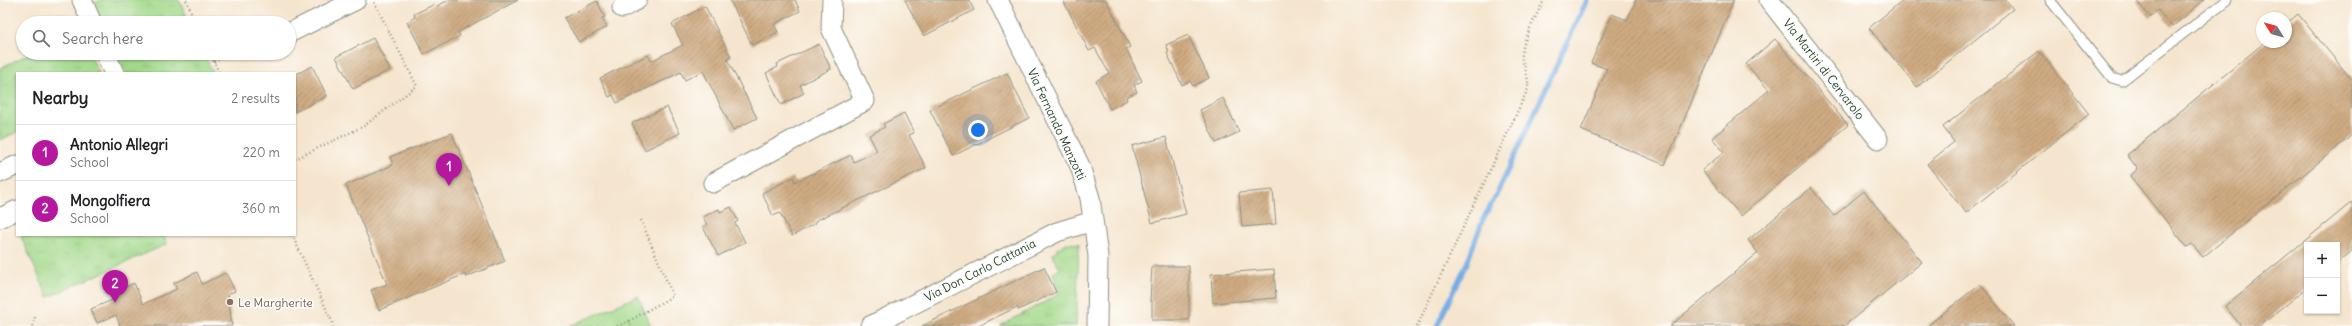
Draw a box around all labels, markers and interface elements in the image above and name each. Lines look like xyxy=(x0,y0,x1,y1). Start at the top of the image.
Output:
north arrow xyxy=(2256,12,2292,48)
search box xyxy=(16,16,296,60)
street label: Via Martiri di Cervarolo xyxy=(1780,16,1868,123)
icon: search xyxy=(30,27,52,49)
text: Search here xyxy=(62,29,143,48)
street label: Via Fernando Manzotti xyxy=(1025,66,1089,182)
text: Nearby xyxy=(32,87,88,109)
text: 2 results xyxy=(231,90,280,107)
your location xyxy=(968,120,988,140)
text: Antonio Allegri xyxy=(70,135,168,154)
text: 1 xyxy=(42,144,48,161)
text: 220 m xyxy=(243,144,280,161)
pin: 1 xyxy=(436,153,462,186)
text: School xyxy=(70,154,109,171)
text: Mongolfiera xyxy=(70,191,150,210)
text: 2 xyxy=(41,200,49,217)
text: 360 m xyxy=(242,200,280,217)
text: School xyxy=(70,210,109,227)
street label: Via Don Carlo Cattania xyxy=(922,235,1038,305)
map controls xyxy=(2304,242,2340,314)
button: + xyxy=(2304,242,2340,278)
pin: 2 xyxy=(102,270,128,303)
button: − xyxy=(2304,278,2340,314)
place label: Le Margherite xyxy=(238,295,313,310)
marker: Le Margherite xyxy=(225,297,235,307)

